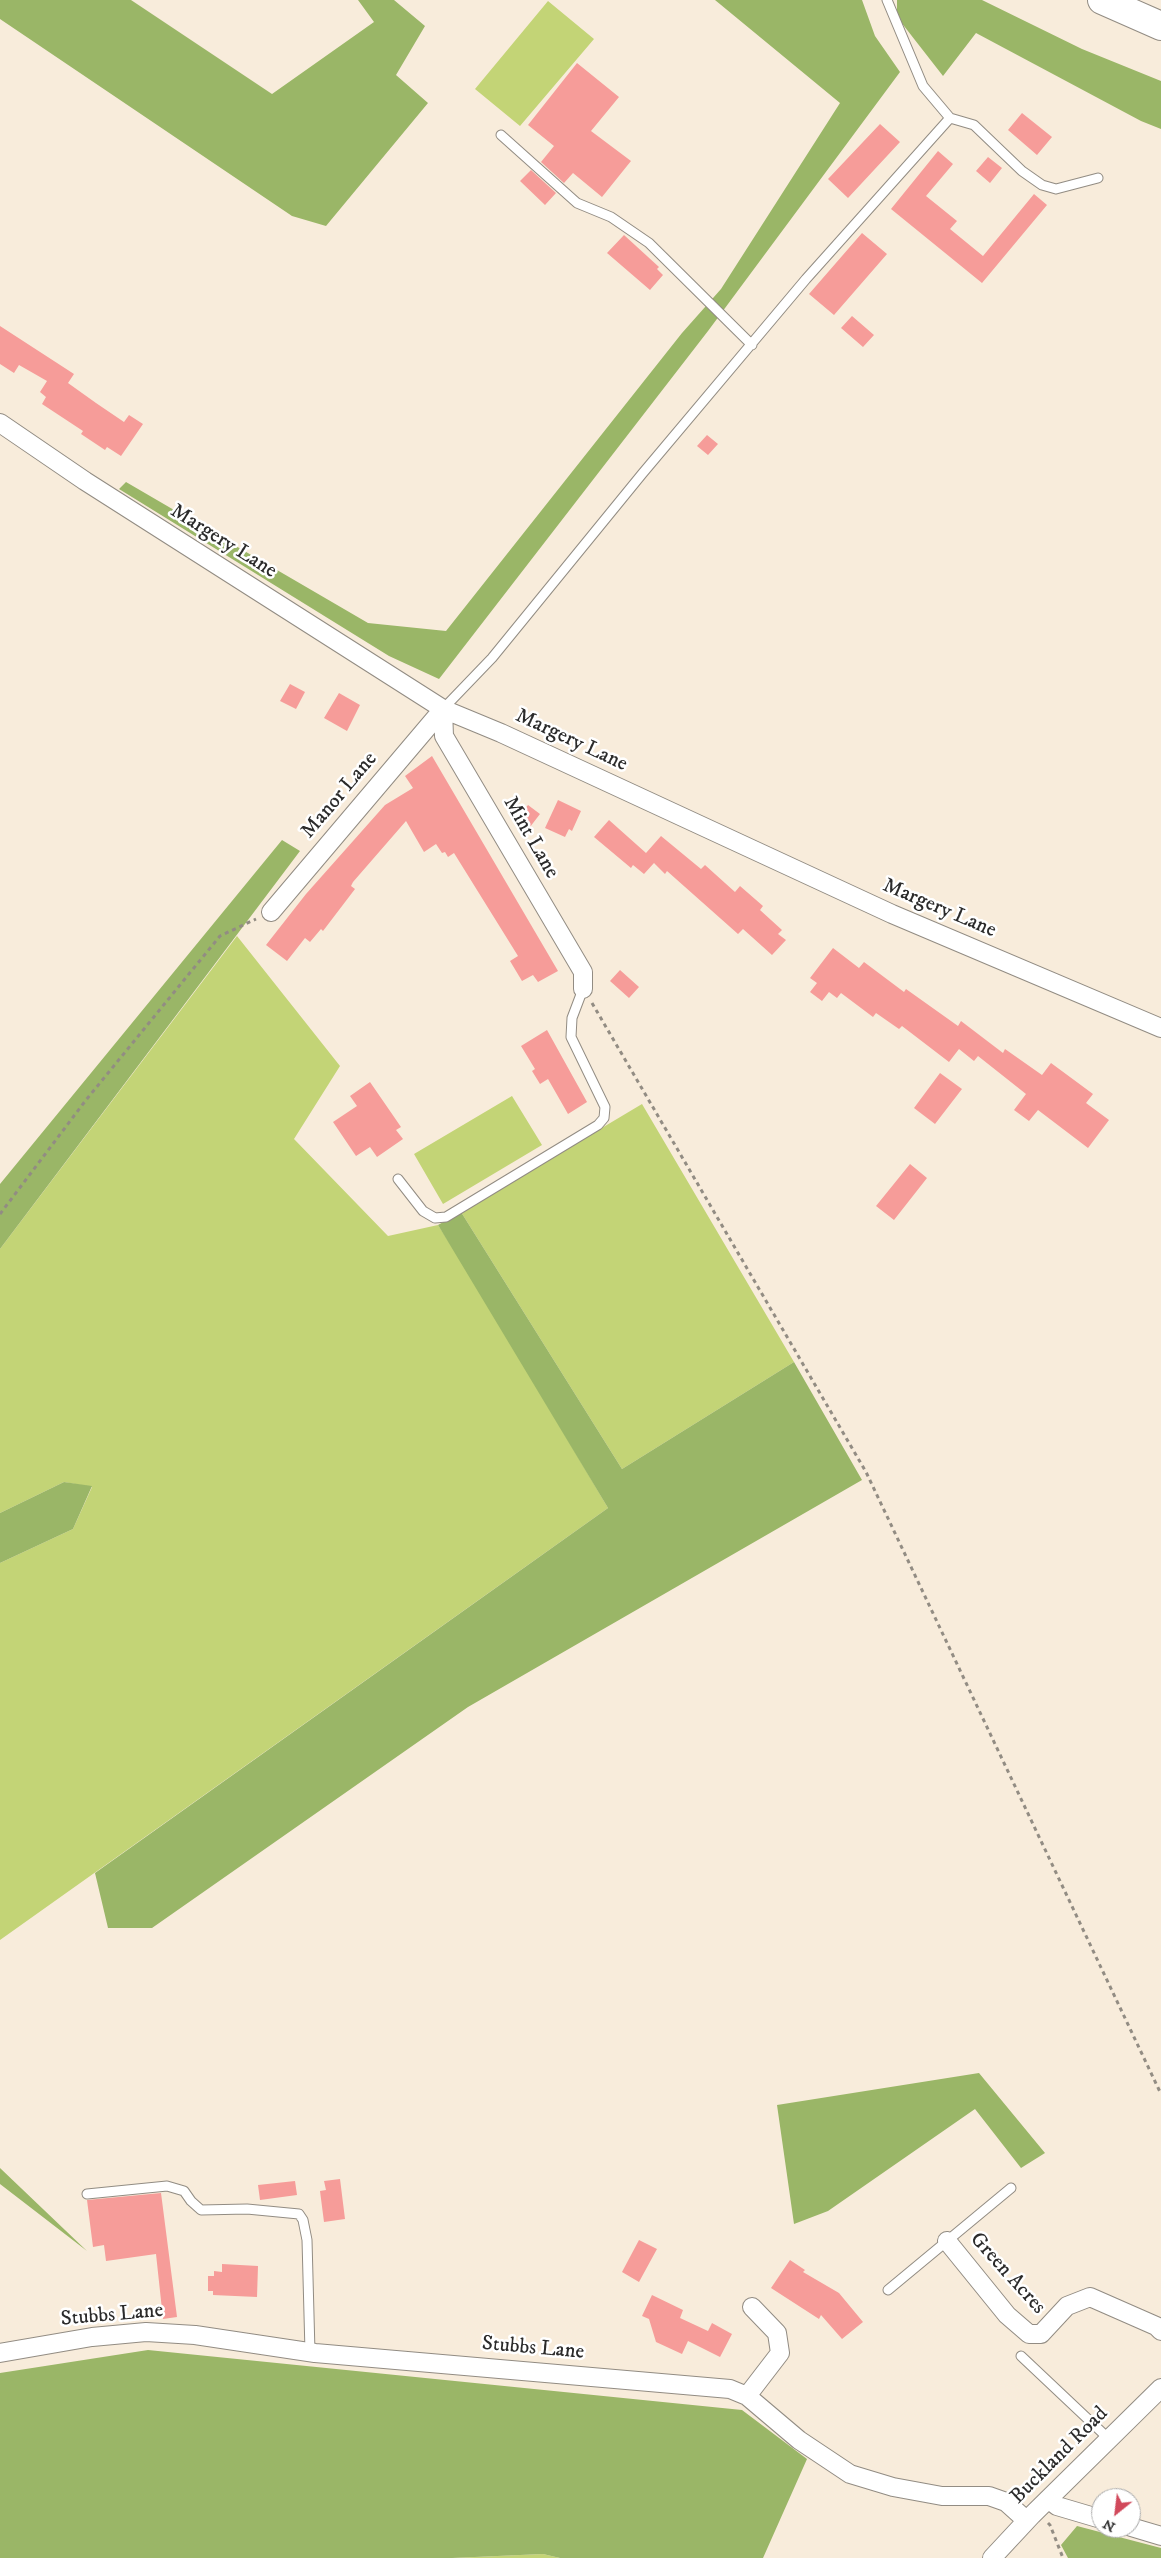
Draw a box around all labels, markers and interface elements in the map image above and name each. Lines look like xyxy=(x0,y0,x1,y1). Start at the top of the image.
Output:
street label: Margery Lane xyxy=(165,499,281,585)
street label: Margery Lane xyxy=(511,704,631,778)
street label: Manor Lane xyxy=(297,748,383,844)
street label: Mint Lane xyxy=(497,793,563,883)
street label: Margery Lane xyxy=(878,874,1000,944)
street label: Green Acres xyxy=(964,2228,1050,2320)
street label: Stubbs Lane xyxy=(60,2299,164,2333)
street label: Stubbs Lane xyxy=(481,2332,585,2366)
street label: Buckland Road xyxy=(1006,2402,1114,2510)
north arrow xyxy=(1091,2488,1141,2538)
text: N xyxy=(1100,2515,1119,2536)

